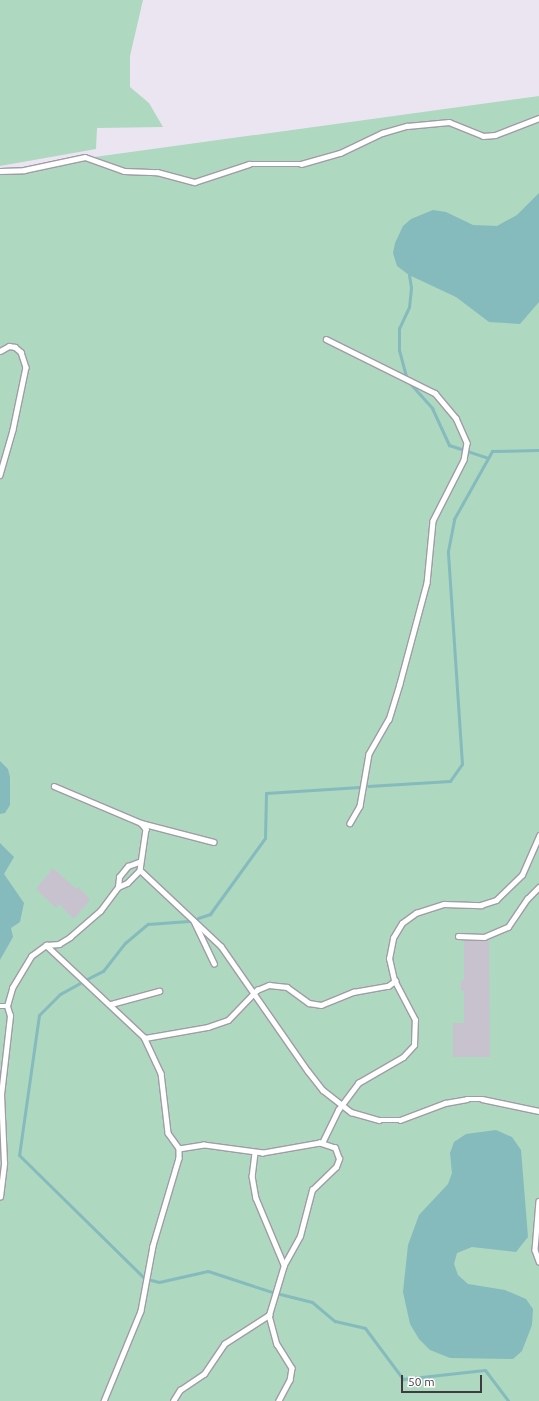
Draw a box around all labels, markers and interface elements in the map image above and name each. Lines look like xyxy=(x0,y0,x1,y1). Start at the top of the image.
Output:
scale bar xyxy=(403,1367,484,1393)
text: 50 m xyxy=(408,1375,435,1388)

